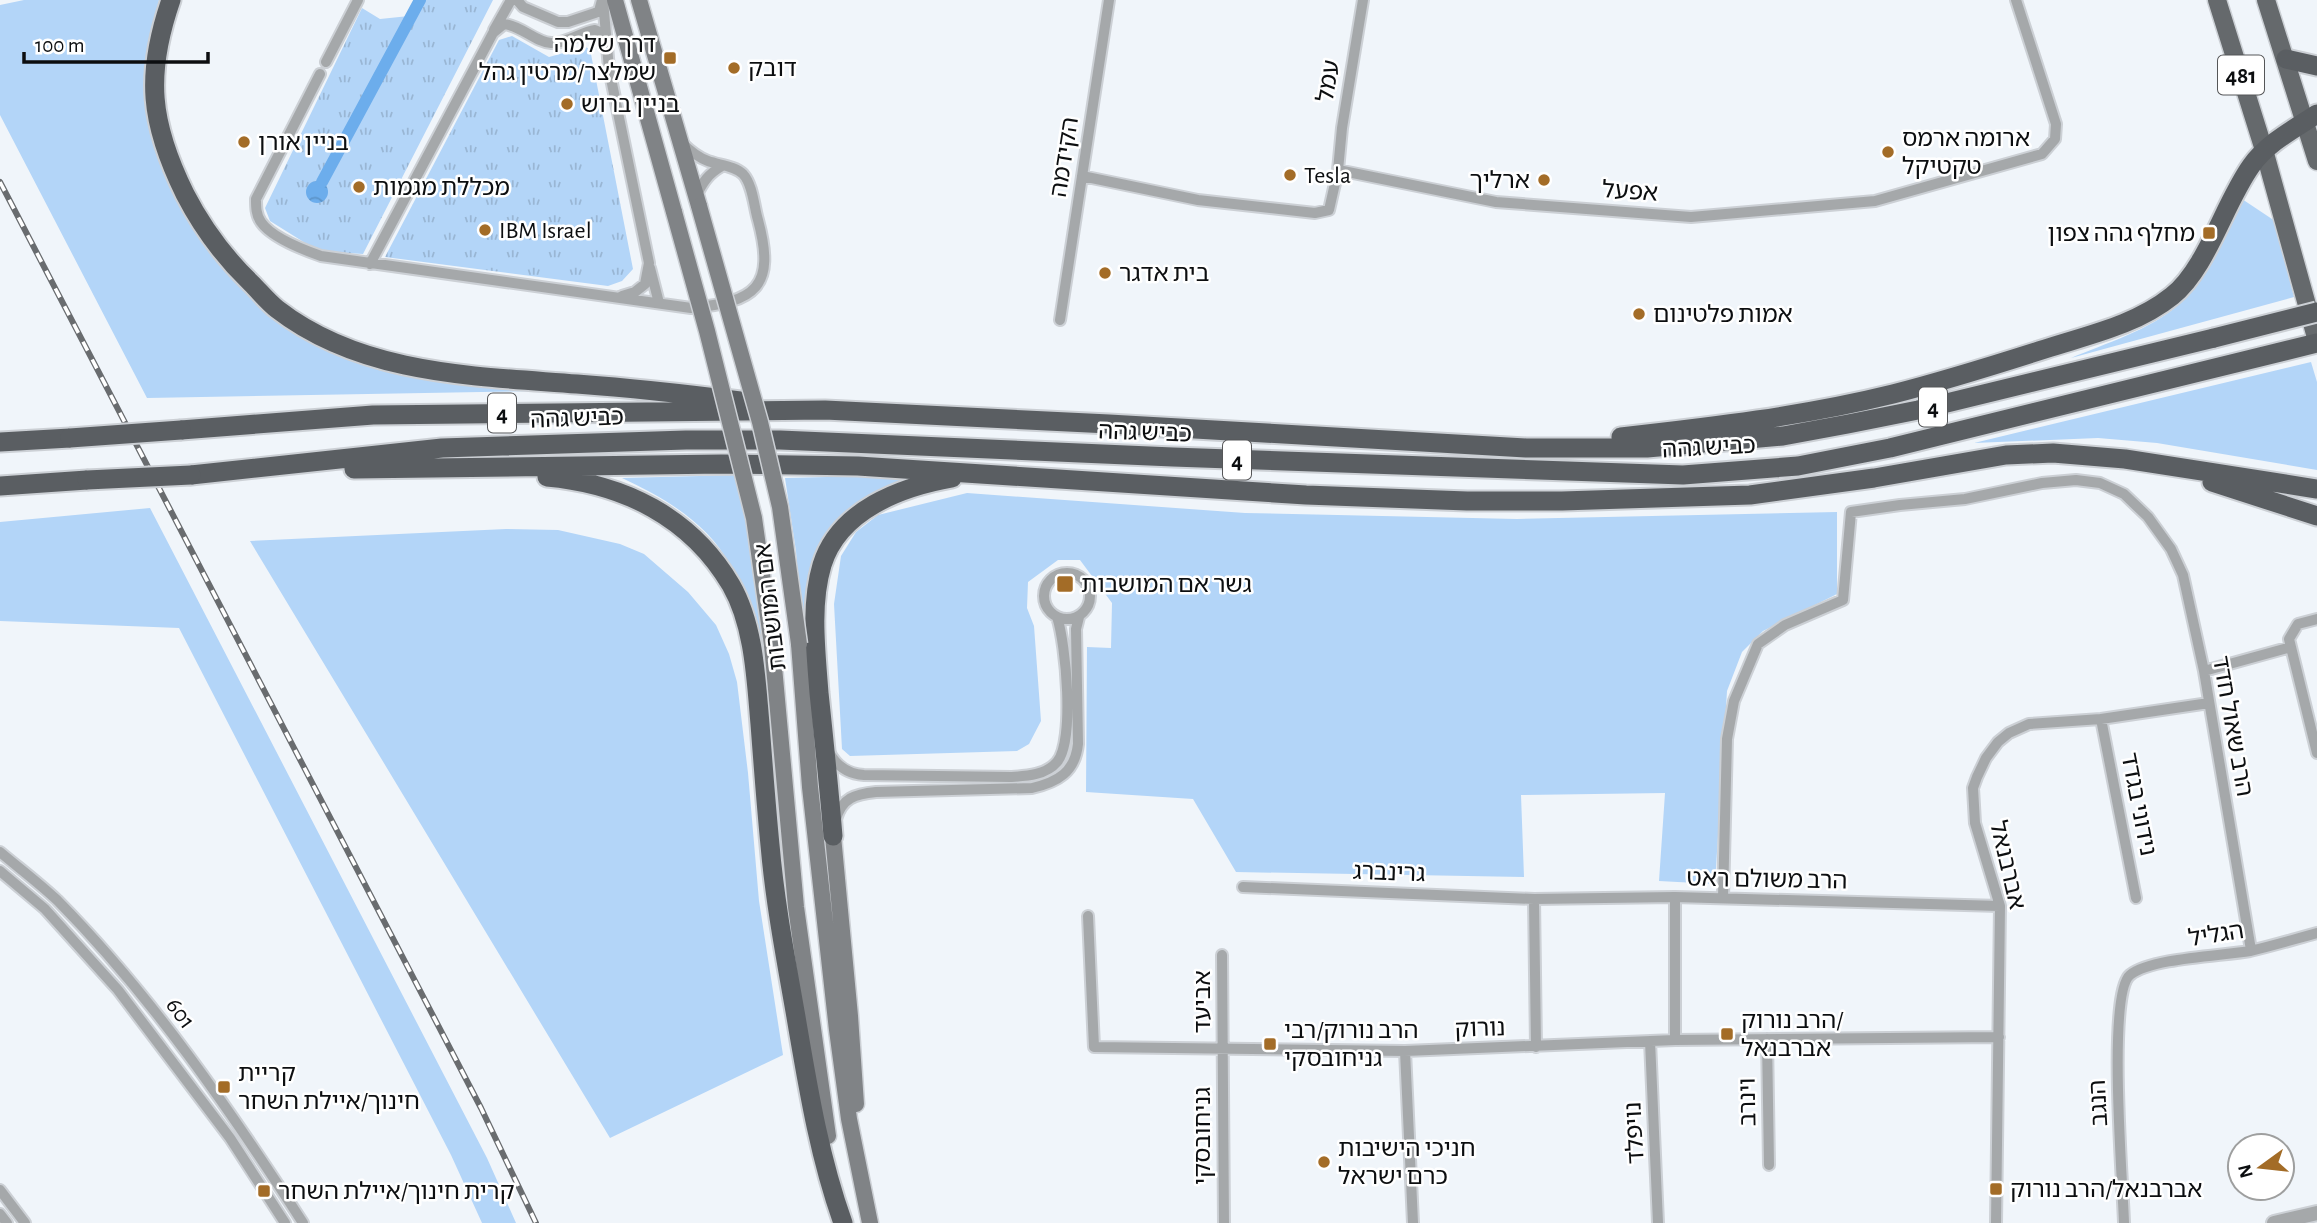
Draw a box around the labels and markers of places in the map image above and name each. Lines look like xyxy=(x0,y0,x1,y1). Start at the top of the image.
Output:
place label: דרך שלמה שמלצר/מרטין גהל xyxy=(479,33,656,85)
marker: דרך שלמה שמלצר/מרטין גהל xyxy=(662,50,678,66)
place label: דובק xyxy=(748,57,797,81)
marker: דובק xyxy=(726,60,742,76)
place label: בניין ברוש xyxy=(581,93,680,117)
marker: בניין ברוש xyxy=(559,96,575,112)
place label: ארומה ארמס טקטיקל xyxy=(1902,127,2030,179)
place label: בניין אורן xyxy=(258,131,349,155)
marker: בניין אורן xyxy=(236,134,252,150)
marker: ארומה ארמס טקטיקל xyxy=(1880,144,1896,160)
place label: Tesla xyxy=(1304,164,1351,188)
marker: Tesla xyxy=(1282,167,1298,183)
place label: ארליך xyxy=(1470,169,1530,193)
marker: ארליך xyxy=(1536,172,1552,188)
place label: מכללת מגמות xyxy=(373,176,510,200)
marker: מכללת מגמות xyxy=(351,179,367,195)
place label: IBM Israel xyxy=(499,219,592,243)
marker: IBM Israel xyxy=(477,222,493,238)
place label: מחלף גהה צפון xyxy=(2048,222,2195,246)
marker: מחלף גהה צפון xyxy=(2201,225,2217,241)
place label: בית אדגר xyxy=(1119,262,1209,286)
marker: בית אדגר xyxy=(1097,265,1113,281)
place label: אמות פלטינום xyxy=(1653,303,1793,327)
marker: אמות פלטינום xyxy=(1631,306,1647,322)
place label: גשר אם המושבות xyxy=(1081,573,1252,597)
marker: גשר אם המושבות xyxy=(1055,574,1075,594)
place label: הרב נורוק/ אברבנאל xyxy=(1741,1009,1843,1061)
place label: הרב נורוק/רבי גניחובסקי xyxy=(1284,1019,1419,1071)
marker: הרב נורוק/ אברבנאל xyxy=(1719,1026,1735,1042)
marker: הרב נורוק/רבי גניחובסקי xyxy=(1262,1036,1278,1052)
place label: קריית חינוך/איילת השחר xyxy=(238,1062,420,1114)
marker: קריית חינוך/איילת השחר xyxy=(216,1079,232,1095)
place label: חניכי הישיבות כרם ישראל xyxy=(1338,1137,1476,1189)
marker: חניכי הישיבות כרם ישראל xyxy=(1316,1154,1332,1170)
place label: אברבנאל/הרב נורוק xyxy=(2010,1178,2202,1202)
place label: קרית חינוך/איילת השחר xyxy=(278,1180,515,1204)
marker: אברבנאל/הרב נורוק xyxy=(1988,1181,2004,1197)
marker: קרית חינוך/איילת השחר xyxy=(256,1183,272,1199)

